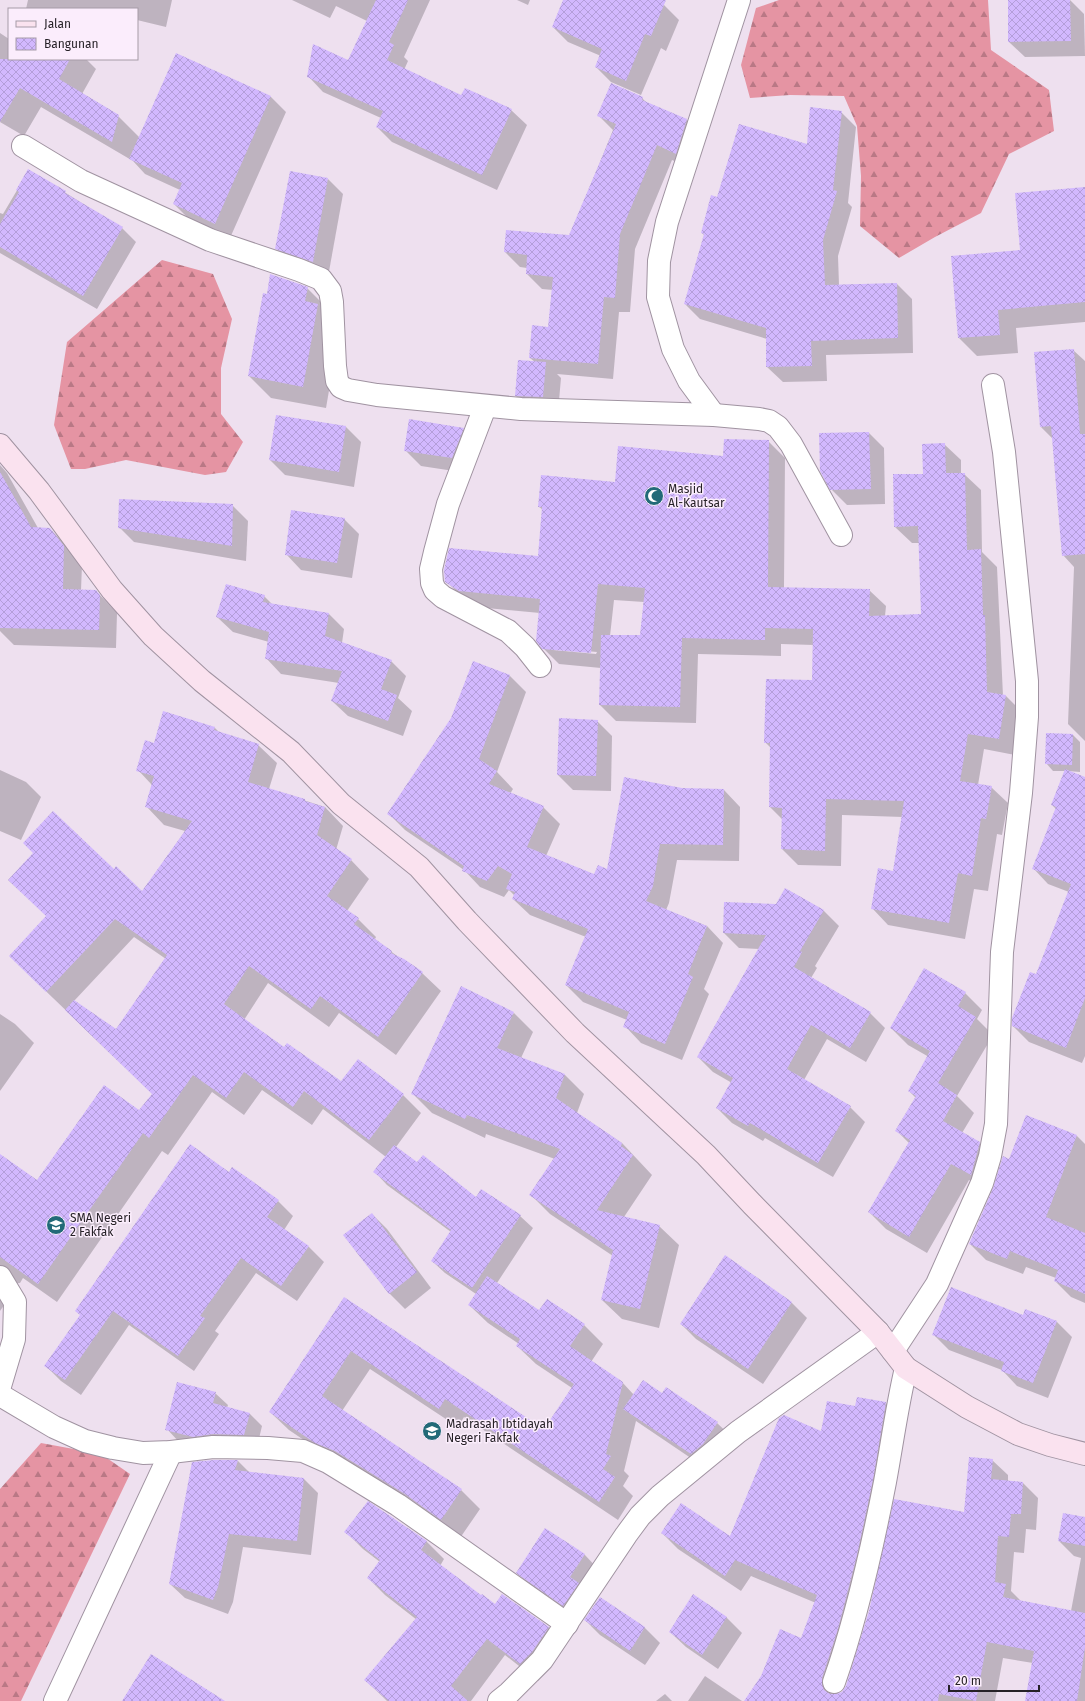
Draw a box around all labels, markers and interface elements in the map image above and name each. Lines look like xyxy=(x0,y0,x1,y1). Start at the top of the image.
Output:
legend xyxy=(8,8,138,60)
text: Jalan xyxy=(44,17,71,31)
text: Bangunan xyxy=(44,37,99,51)
place label: Masjid Al-Kautsar xyxy=(668,482,725,510)
mosque icon: Masjid Al-Kautsar xyxy=(643,485,665,507)
place label: SMA Negeri 2 Fakfak xyxy=(70,1211,131,1239)
school or university icon: SMA Negeri 2 Fakfak xyxy=(45,1214,67,1236)
place label: Madrasah Ibtidayah Negeri Fakfak xyxy=(446,1417,553,1445)
school or university icon: Madrasah Ibtidayah Negeri Fakfak xyxy=(421,1420,443,1442)
scale bar xyxy=(949,1667,1039,1693)
text: 20 m xyxy=(955,1674,981,1688)

